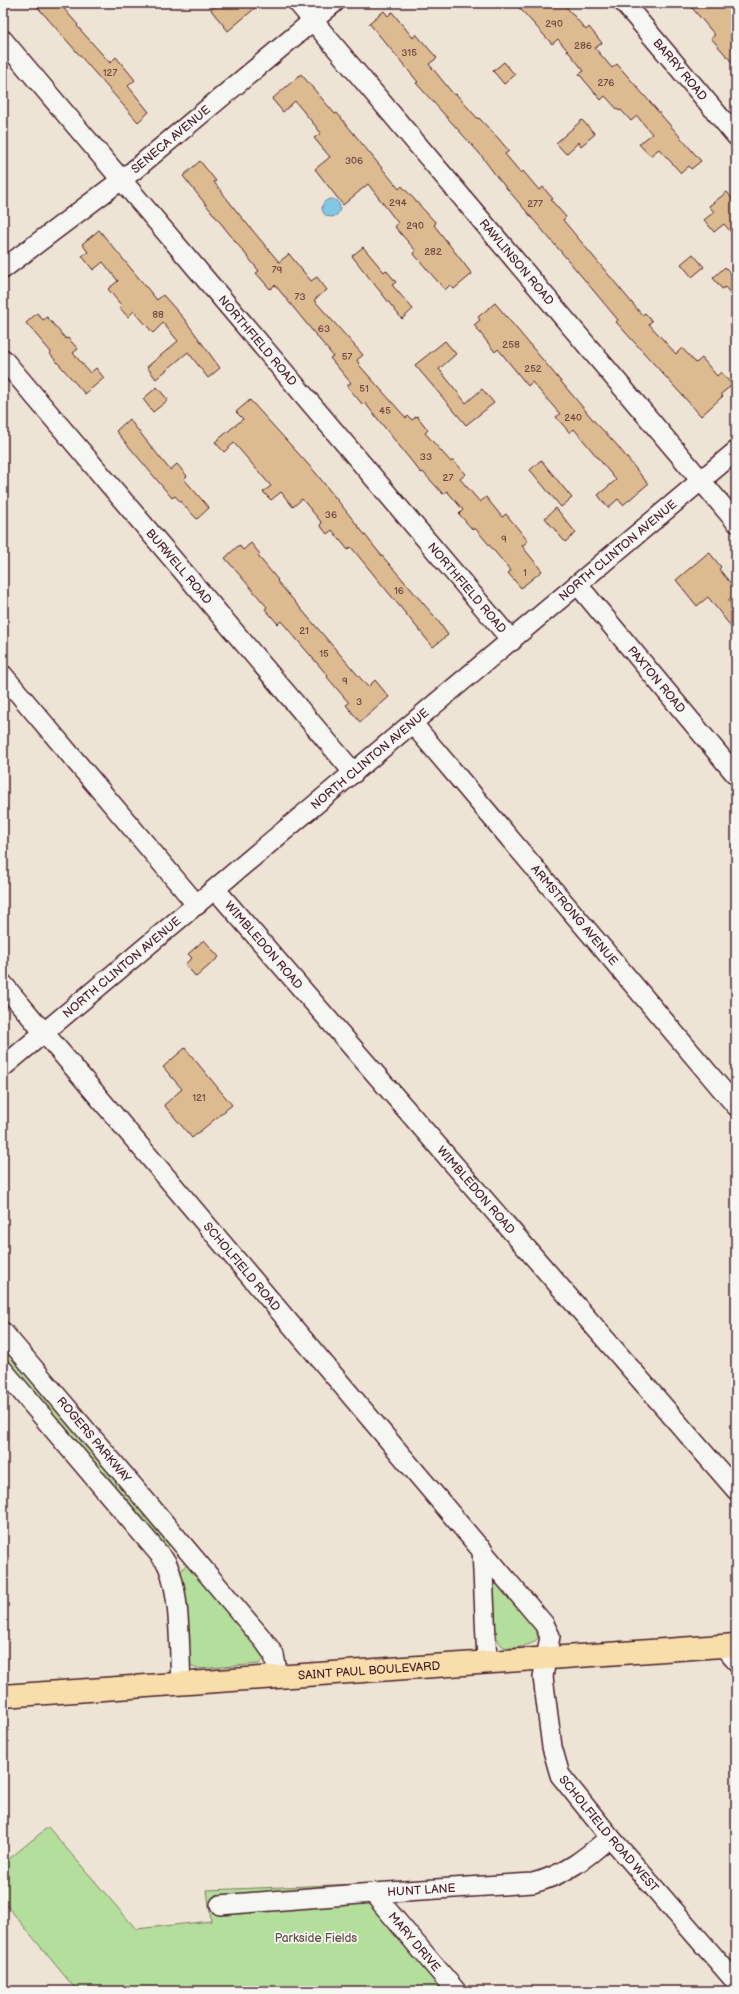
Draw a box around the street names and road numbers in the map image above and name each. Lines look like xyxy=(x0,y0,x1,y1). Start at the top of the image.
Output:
street label: BARRY ROAD xyxy=(649,36,710,104)
street label: SENECA AVENUE xyxy=(128,102,214,177)
street label: RAWLINSON ROAD xyxy=(476,216,557,309)
street label: NORTHFIELD ROAD xyxy=(215,293,300,389)
street label: NORTH CLINTON AVENUE xyxy=(556,497,680,605)
street label: BURWELL ROAD xyxy=(142,526,215,608)
street label: NORTHFIELD ROAD xyxy=(424,540,509,637)
street label: PAXTON ROAD xyxy=(624,643,688,716)
street label: NORTH CLINTON AVENUE xyxy=(308,705,432,813)
street label: ARMSTRONG AVENUE xyxy=(527,862,621,969)
street label: WIMBLEDON ROAD xyxy=(221,898,306,993)
street label: NORTH CLINTON AVENUE xyxy=(60,914,184,1021)
street label: WIMBLEDON ROAD xyxy=(433,1143,518,1238)
street label: SCHOLFIELD ROAD xyxy=(200,1219,283,1315)
street label: ROGERS PARKWAY xyxy=(53,1394,135,1487)
street label: SAINT PAUL BOULEVARD xyxy=(297,1659,441,1683)
street label: SCHOLFIELD ROAD WEST xyxy=(555,1772,662,1896)
street label: HUNT LANE xyxy=(387,1881,456,1900)
street label: MARY DRIVE xyxy=(385,1910,443,1975)

